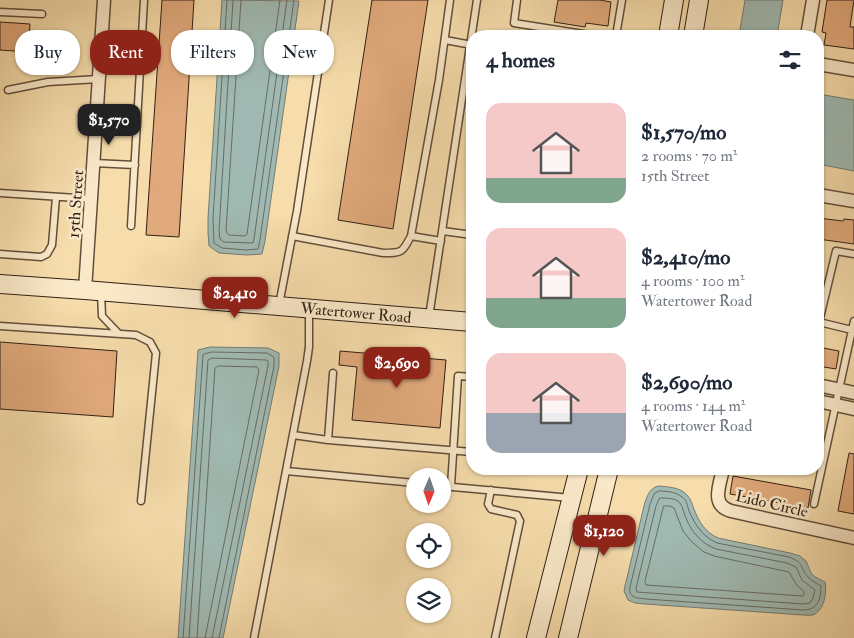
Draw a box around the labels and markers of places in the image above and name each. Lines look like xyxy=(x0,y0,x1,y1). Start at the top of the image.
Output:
pin: $1,570 xyxy=(68,104,150,146)
pin: $2,410 xyxy=(194,276,276,319)
pin: $2,690 xyxy=(356,346,438,389)
pin: $1,120 xyxy=(563,514,645,557)

